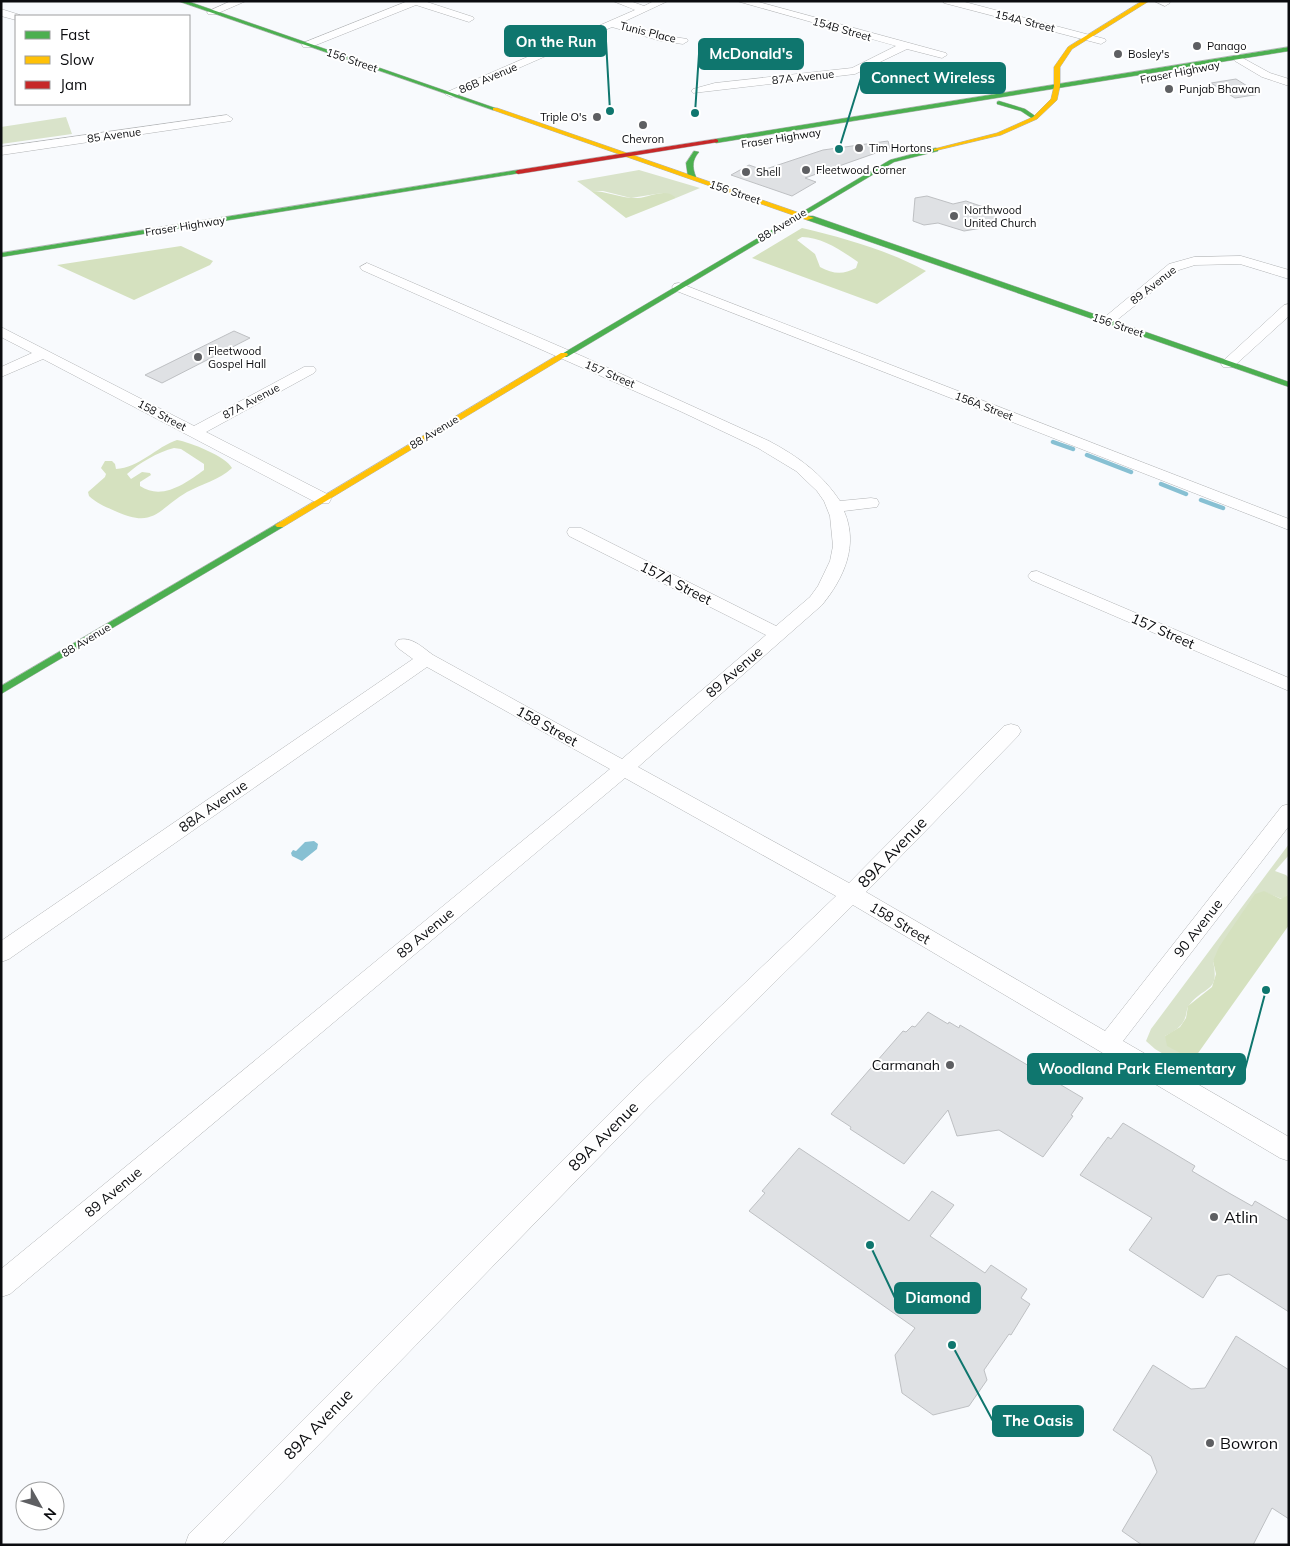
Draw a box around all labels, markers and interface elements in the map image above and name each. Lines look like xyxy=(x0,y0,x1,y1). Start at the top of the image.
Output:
street label: 154A Street xyxy=(994,7,1057,35)
street label: 154B Street xyxy=(811,14,873,44)
legend xyxy=(15,15,190,105)
street label: Tunis Place xyxy=(619,18,677,46)
text: Fast xyxy=(60,25,90,44)
callout: On the Run xyxy=(505,26,606,56)
text: On the Run xyxy=(516,32,596,51)
callout: McDonald's xyxy=(699,39,803,69)
place label: Panago xyxy=(1207,39,1246,53)
marker: Panago xyxy=(1191,40,1203,52)
text: McDonald's xyxy=(709,44,793,63)
street label: 156 Street xyxy=(325,45,380,75)
place label: Bosley's xyxy=(1128,47,1169,61)
marker: Bosley's xyxy=(1112,48,1124,60)
text: Slow xyxy=(60,50,94,69)
street label: Fraser Highway xyxy=(1139,57,1221,87)
street label: 86B Avenue xyxy=(457,59,519,97)
callout: Connect Wireless xyxy=(861,63,1005,93)
street label: 87A Avenue xyxy=(771,67,835,87)
text: Connect Wireless xyxy=(871,68,995,87)
text: Jam xyxy=(60,75,87,94)
place label: Punjab Bhawan xyxy=(1179,82,1261,96)
marker: Punjab Bhawan xyxy=(1163,83,1175,95)
place label: Triple O's xyxy=(540,110,587,124)
marker: Triple O's xyxy=(591,111,603,123)
marker: Chevron xyxy=(637,119,649,131)
street label: 85 Avenue xyxy=(86,124,142,146)
street label: Fraser Highway xyxy=(740,125,822,151)
place label: Chevron xyxy=(622,132,664,146)
place label: Tim Hortons xyxy=(869,141,932,155)
marker: Tim Hortons xyxy=(853,142,865,154)
place label: Fleetwood Corner xyxy=(816,163,906,177)
marker: Fleetwood Corner xyxy=(800,164,812,176)
place label: Shell xyxy=(756,165,781,179)
marker: Shell xyxy=(740,166,752,178)
street label: 156 Street xyxy=(708,177,763,207)
place label: Northwood United Church xyxy=(964,203,1036,230)
street label: 88 Avenue xyxy=(755,205,809,245)
marker: Northwood United Church xyxy=(948,210,960,222)
street label: Fraser Highway xyxy=(144,213,226,239)
street label: 89 Avenue xyxy=(1127,263,1179,307)
street label: 156 Street xyxy=(1091,310,1146,340)
place label: Fleetwood Gospel Hall xyxy=(208,344,266,371)
marker: Fleetwood Gospel Hall xyxy=(192,351,204,363)
street label: 157 Street xyxy=(583,357,637,391)
street label: 87A Avenue xyxy=(220,380,282,422)
street label: 156A Street xyxy=(953,389,1015,424)
street label: 158 Street xyxy=(135,396,189,434)
street label: 88 Avenue xyxy=(407,412,461,452)
street label: 157A Street xyxy=(637,557,715,609)
street label: 157 Street xyxy=(1128,609,1198,653)
street label: 88 Avenue xyxy=(59,620,113,660)
street label: 89 Avenue xyxy=(702,642,766,702)
street label: 158 Street xyxy=(513,702,581,750)
street label: 88A Avenue xyxy=(175,776,251,836)
street label: 89A Avenue xyxy=(853,812,931,892)
street label: 90 Avenue xyxy=(1170,895,1226,961)
street label: 158 Street xyxy=(866,898,934,948)
street label: 89 Avenue xyxy=(393,904,457,962)
callout: Woodland Park Elementary xyxy=(1028,1054,1245,1084)
place label: Carmanah xyxy=(872,1056,940,1074)
marker: Carmanah xyxy=(944,1059,956,1071)
text: Woodland Park Elementary xyxy=(1038,1059,1236,1078)
street label: 89A Avenue xyxy=(564,1097,642,1175)
street label: 89 Avenue xyxy=(81,1163,145,1221)
place label: Atlin xyxy=(1224,1207,1258,1227)
marker: Atlin xyxy=(1208,1211,1220,1223)
callout: Diamond xyxy=(895,1283,980,1313)
text: Diamond xyxy=(905,1288,971,1307)
street label: 89A Avenue xyxy=(279,1384,357,1464)
callout: The Oasis xyxy=(993,1406,1083,1436)
text: The Oasis xyxy=(1003,1411,1073,1430)
place label: Bowron xyxy=(1220,1433,1278,1453)
marker: Bowron xyxy=(1204,1437,1216,1449)
north arrow xyxy=(15,1481,65,1531)
text: N xyxy=(40,1504,60,1524)

